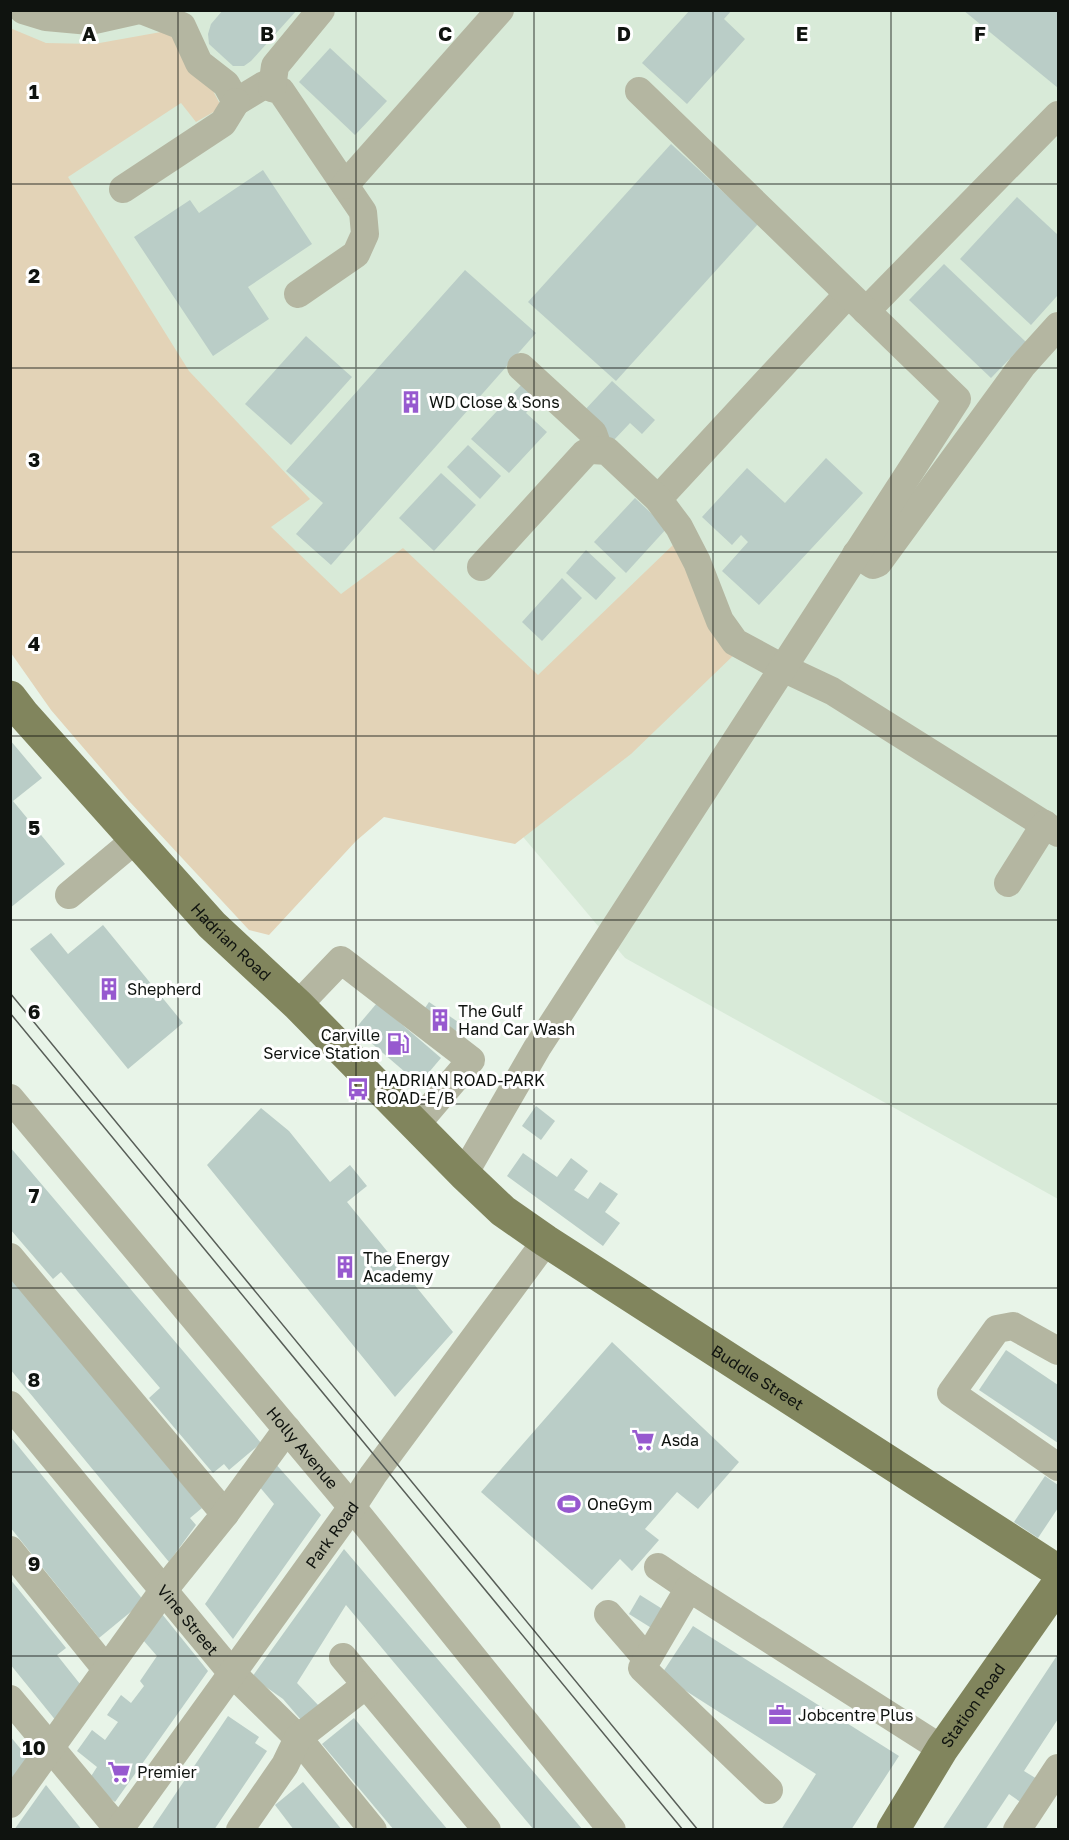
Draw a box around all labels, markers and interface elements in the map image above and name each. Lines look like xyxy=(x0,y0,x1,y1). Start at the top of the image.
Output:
text: A xyxy=(82,21,96,45)
text: B xyxy=(260,21,274,45)
text: C xyxy=(438,21,452,45)
text: D xyxy=(617,21,631,45)
text: E xyxy=(796,21,808,45)
text: F xyxy=(974,21,986,45)
text: 1 xyxy=(29,79,39,103)
text: 2 xyxy=(28,263,40,287)
building icon: WD Close & Sons xyxy=(398,389,424,415)
place label: WD Close & Sons xyxy=(429,392,560,412)
text: 3 xyxy=(28,447,40,471)
text: 4 xyxy=(28,631,40,655)
text: 5 xyxy=(28,815,40,839)
street label: Hadrian Road xyxy=(187,899,275,985)
building icon: Shepherd xyxy=(96,976,122,1002)
place label: Shepherd xyxy=(127,979,201,999)
text: 6 xyxy=(28,999,40,1023)
place label: The Gulf Hand Car Wash xyxy=(458,1001,575,1039)
building icon: The Gulf Hand Car Wash xyxy=(427,1007,453,1033)
place label: Carville Service Station xyxy=(263,1025,380,1063)
fuel station icon: Carville Service Station xyxy=(385,1031,411,1057)
place label: HADRIAN ROAD-PARK ROAD-E/B xyxy=(376,1070,545,1108)
bus stop icon: HADRIAN ROAD-PARK ROAD-E/B xyxy=(345,1076,371,1102)
text: 7 xyxy=(29,1183,40,1207)
place label: The Energy Academy xyxy=(363,1248,450,1286)
building icon: The Energy Academy xyxy=(332,1254,358,1280)
street label: Buddle Street xyxy=(708,1340,808,1414)
text: 8 xyxy=(28,1367,40,1391)
street label: Holly Avenue xyxy=(262,1403,343,1493)
supermarket icon: Asda xyxy=(630,1427,656,1453)
place label: Asda xyxy=(661,1430,699,1450)
sports icon: OneGym xyxy=(556,1491,582,1517)
place label: OneGym xyxy=(587,1494,652,1514)
street label: Park Road xyxy=(301,1497,363,1572)
text: 9 xyxy=(28,1551,40,1575)
street label: Vine Street xyxy=(153,1581,223,1659)
street label: Station Road xyxy=(936,1659,1009,1751)
office icon: Jobcentre Plus xyxy=(767,1702,793,1728)
place label: Jobcentre Plus xyxy=(798,1705,914,1725)
text: 10 xyxy=(22,1735,46,1759)
supermarket icon: Premier xyxy=(106,1759,132,1785)
place label: Premier xyxy=(137,1762,197,1782)

